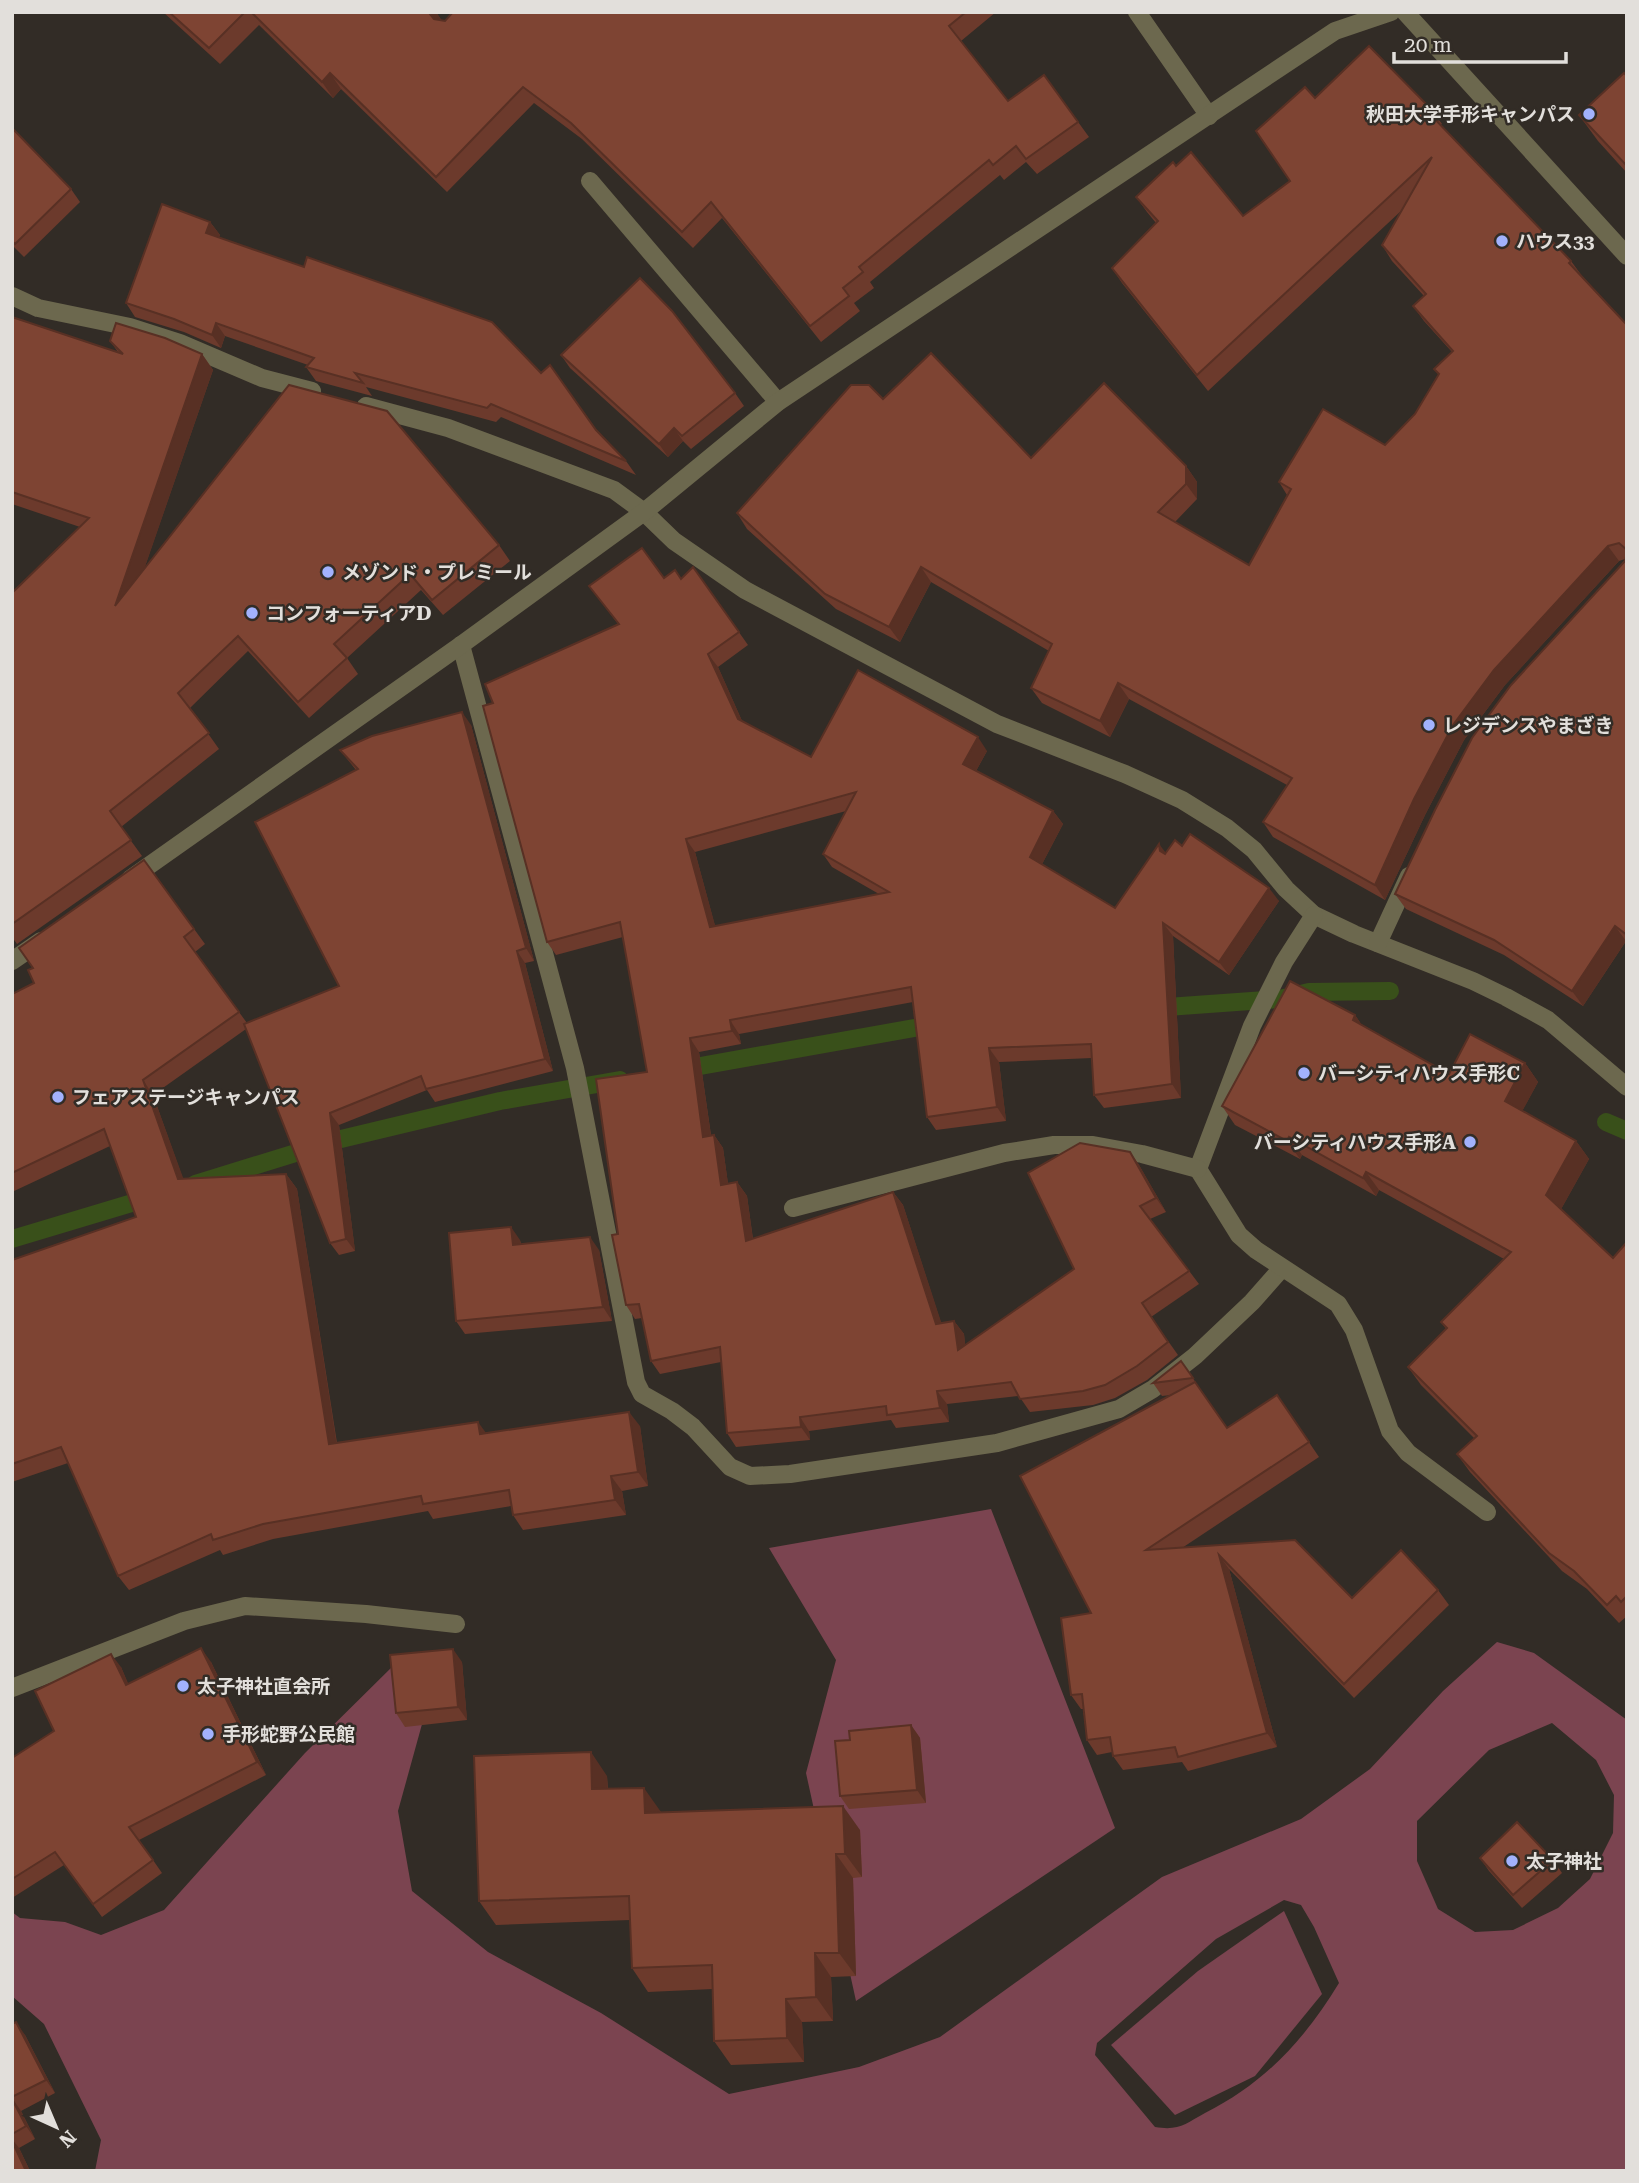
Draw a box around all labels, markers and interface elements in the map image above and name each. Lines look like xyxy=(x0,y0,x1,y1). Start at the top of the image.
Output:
scale bar xyxy=(1394,21,1566,65)
text: 20 m xyxy=(1404,33,1452,57)
place label: 秋田大学手形キャンパス xyxy=(1366,103,1575,126)
marker: 秋田大学手形キャンパス xyxy=(1581,106,1597,122)
place label: ハウス33 xyxy=(1516,230,1595,253)
marker: ハウス33 xyxy=(1494,233,1510,249)
place label: メゾンド・プレミール xyxy=(342,561,532,584)
marker: メゾンド・プレミール xyxy=(320,564,336,580)
place label: コンフォーティアD xyxy=(266,602,432,625)
marker: コンフォーティアD xyxy=(244,605,260,621)
place label: レジデンスやまざき xyxy=(1443,714,1614,737)
marker: レジデンスやまざき xyxy=(1421,717,1437,733)
place label: バーシティハウス手形C xyxy=(1318,1062,1520,1085)
marker: バーシティハウス手形C xyxy=(1296,1065,1312,1081)
place label: フェアステージキャンパス xyxy=(72,1086,300,1109)
marker: フェアステージキャンパス xyxy=(50,1089,66,1105)
place label: バーシティハウス手形A xyxy=(1254,1131,1456,1154)
marker: バーシティハウス手形A xyxy=(1462,1134,1478,1150)
place label: 太子神社直会所 xyxy=(197,1675,330,1698)
marker: 太子神社直会所 xyxy=(175,1678,191,1694)
place label: 手形蛇野公民館 xyxy=(222,1723,355,1746)
marker: 手形蛇野公民館 xyxy=(200,1726,216,1742)
place label: 太子神社 xyxy=(1526,1850,1602,1873)
marker: 太子神社 xyxy=(1504,1853,1520,1869)
north arrow xyxy=(21,2092,91,2162)
text: N xyxy=(54,2126,81,2152)

